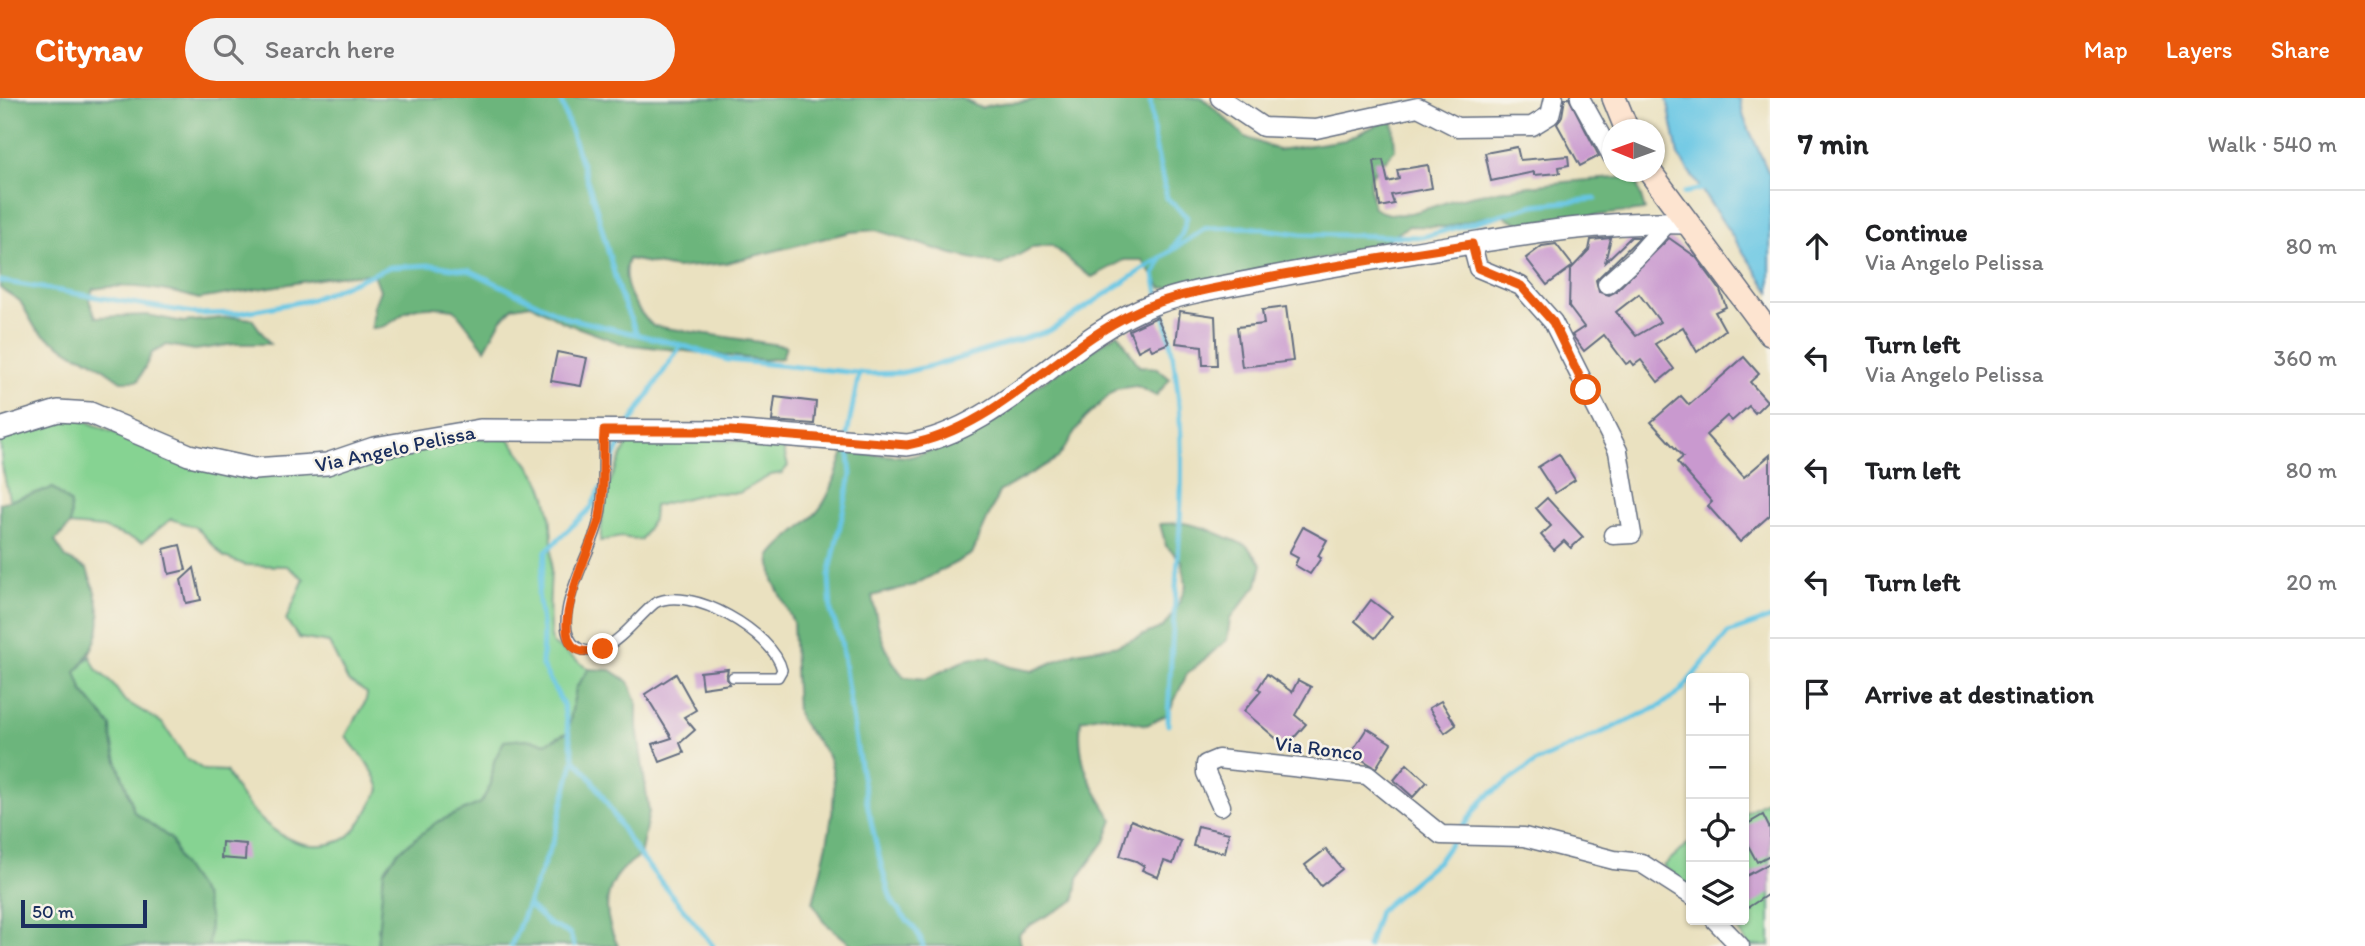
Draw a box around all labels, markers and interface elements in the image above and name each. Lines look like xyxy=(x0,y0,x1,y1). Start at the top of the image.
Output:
search box xyxy=(185,18,675,81)
text: Citynav xyxy=(35,30,143,69)
icon: search xyxy=(209,30,247,68)
text: Search here xyxy=(265,33,395,65)
text: Map xyxy=(2084,35,2128,64)
text: Layers xyxy=(2166,35,2233,64)
text: Share xyxy=(2271,35,2330,64)
north arrow xyxy=(1602,119,1665,182)
text: 7 min xyxy=(1798,125,1869,162)
text: Walk · 540 m xyxy=(2207,130,2337,158)
text: Continue xyxy=(1865,216,1968,248)
icon: ahead xyxy=(1798,227,1836,265)
text: 80 m xyxy=(2286,232,2337,260)
text: Via Angelo Pelissa xyxy=(1865,248,2044,276)
text: Turn left xyxy=(1865,328,1961,360)
icon: left xyxy=(1798,339,1836,377)
text: 360 m xyxy=(2274,344,2337,372)
text: Via Angelo Pelissa xyxy=(1865,360,2044,388)
route start xyxy=(1570,374,1601,405)
street label: Via Angelo Pelissa xyxy=(313,419,478,477)
icon: left xyxy=(1798,451,1836,489)
text: Turn left xyxy=(1865,454,1961,486)
text: 80 m xyxy=(2286,456,2337,484)
icon: left xyxy=(1798,563,1836,601)
text: Turn left xyxy=(1865,566,1961,598)
text: 20 m xyxy=(2286,568,2337,596)
route end xyxy=(587,633,618,664)
map controls xyxy=(1686,673,1749,925)
button: + xyxy=(1686,673,1749,736)
icon: arrive xyxy=(1798,675,1836,713)
text: Arrive at destination xyxy=(1865,678,2094,710)
street label: Via Ronco xyxy=(1273,730,1365,766)
button: − xyxy=(1686,736,1749,799)
button: locate xyxy=(1686,799,1749,862)
button: layers xyxy=(1686,862,1749,925)
scale bar xyxy=(21,897,147,929)
text: 50 m xyxy=(32,900,74,923)

